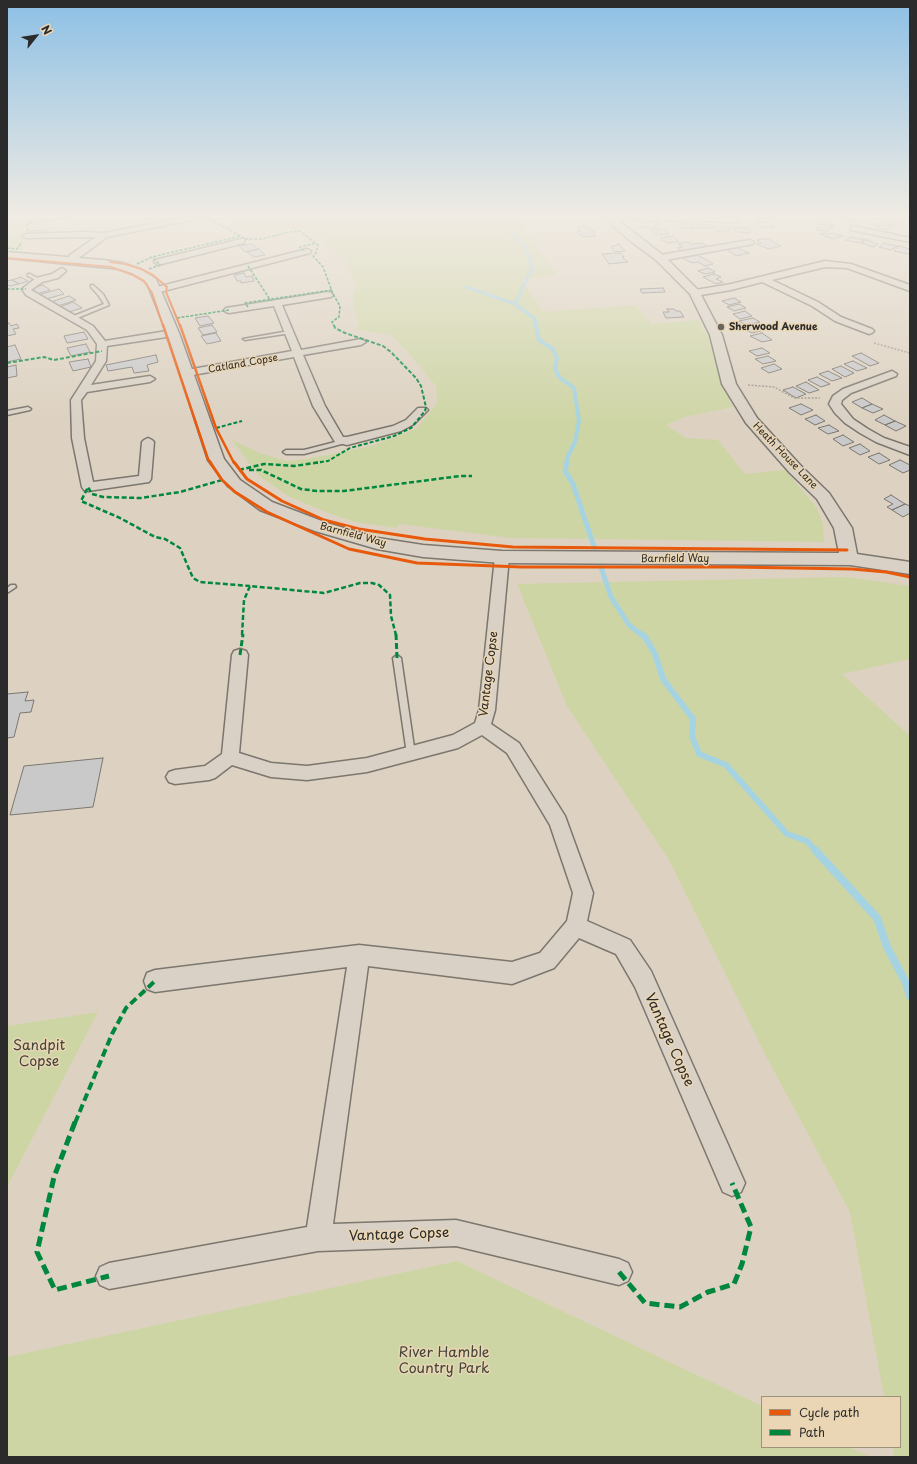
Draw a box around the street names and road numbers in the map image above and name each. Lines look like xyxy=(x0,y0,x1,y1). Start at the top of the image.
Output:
street label: Catland Copse xyxy=(207,352,279,376)
street label: Heath House Lane xyxy=(750,420,820,492)
street label: Barnfield Way xyxy=(318,520,388,550)
street label: Barnfield Way xyxy=(641,553,709,565)
street label: Vantage Copse xyxy=(477,630,501,718)
street label: Vantage Copse xyxy=(641,991,697,1089)
street label: Vantage Copse xyxy=(348,1225,450,1245)

